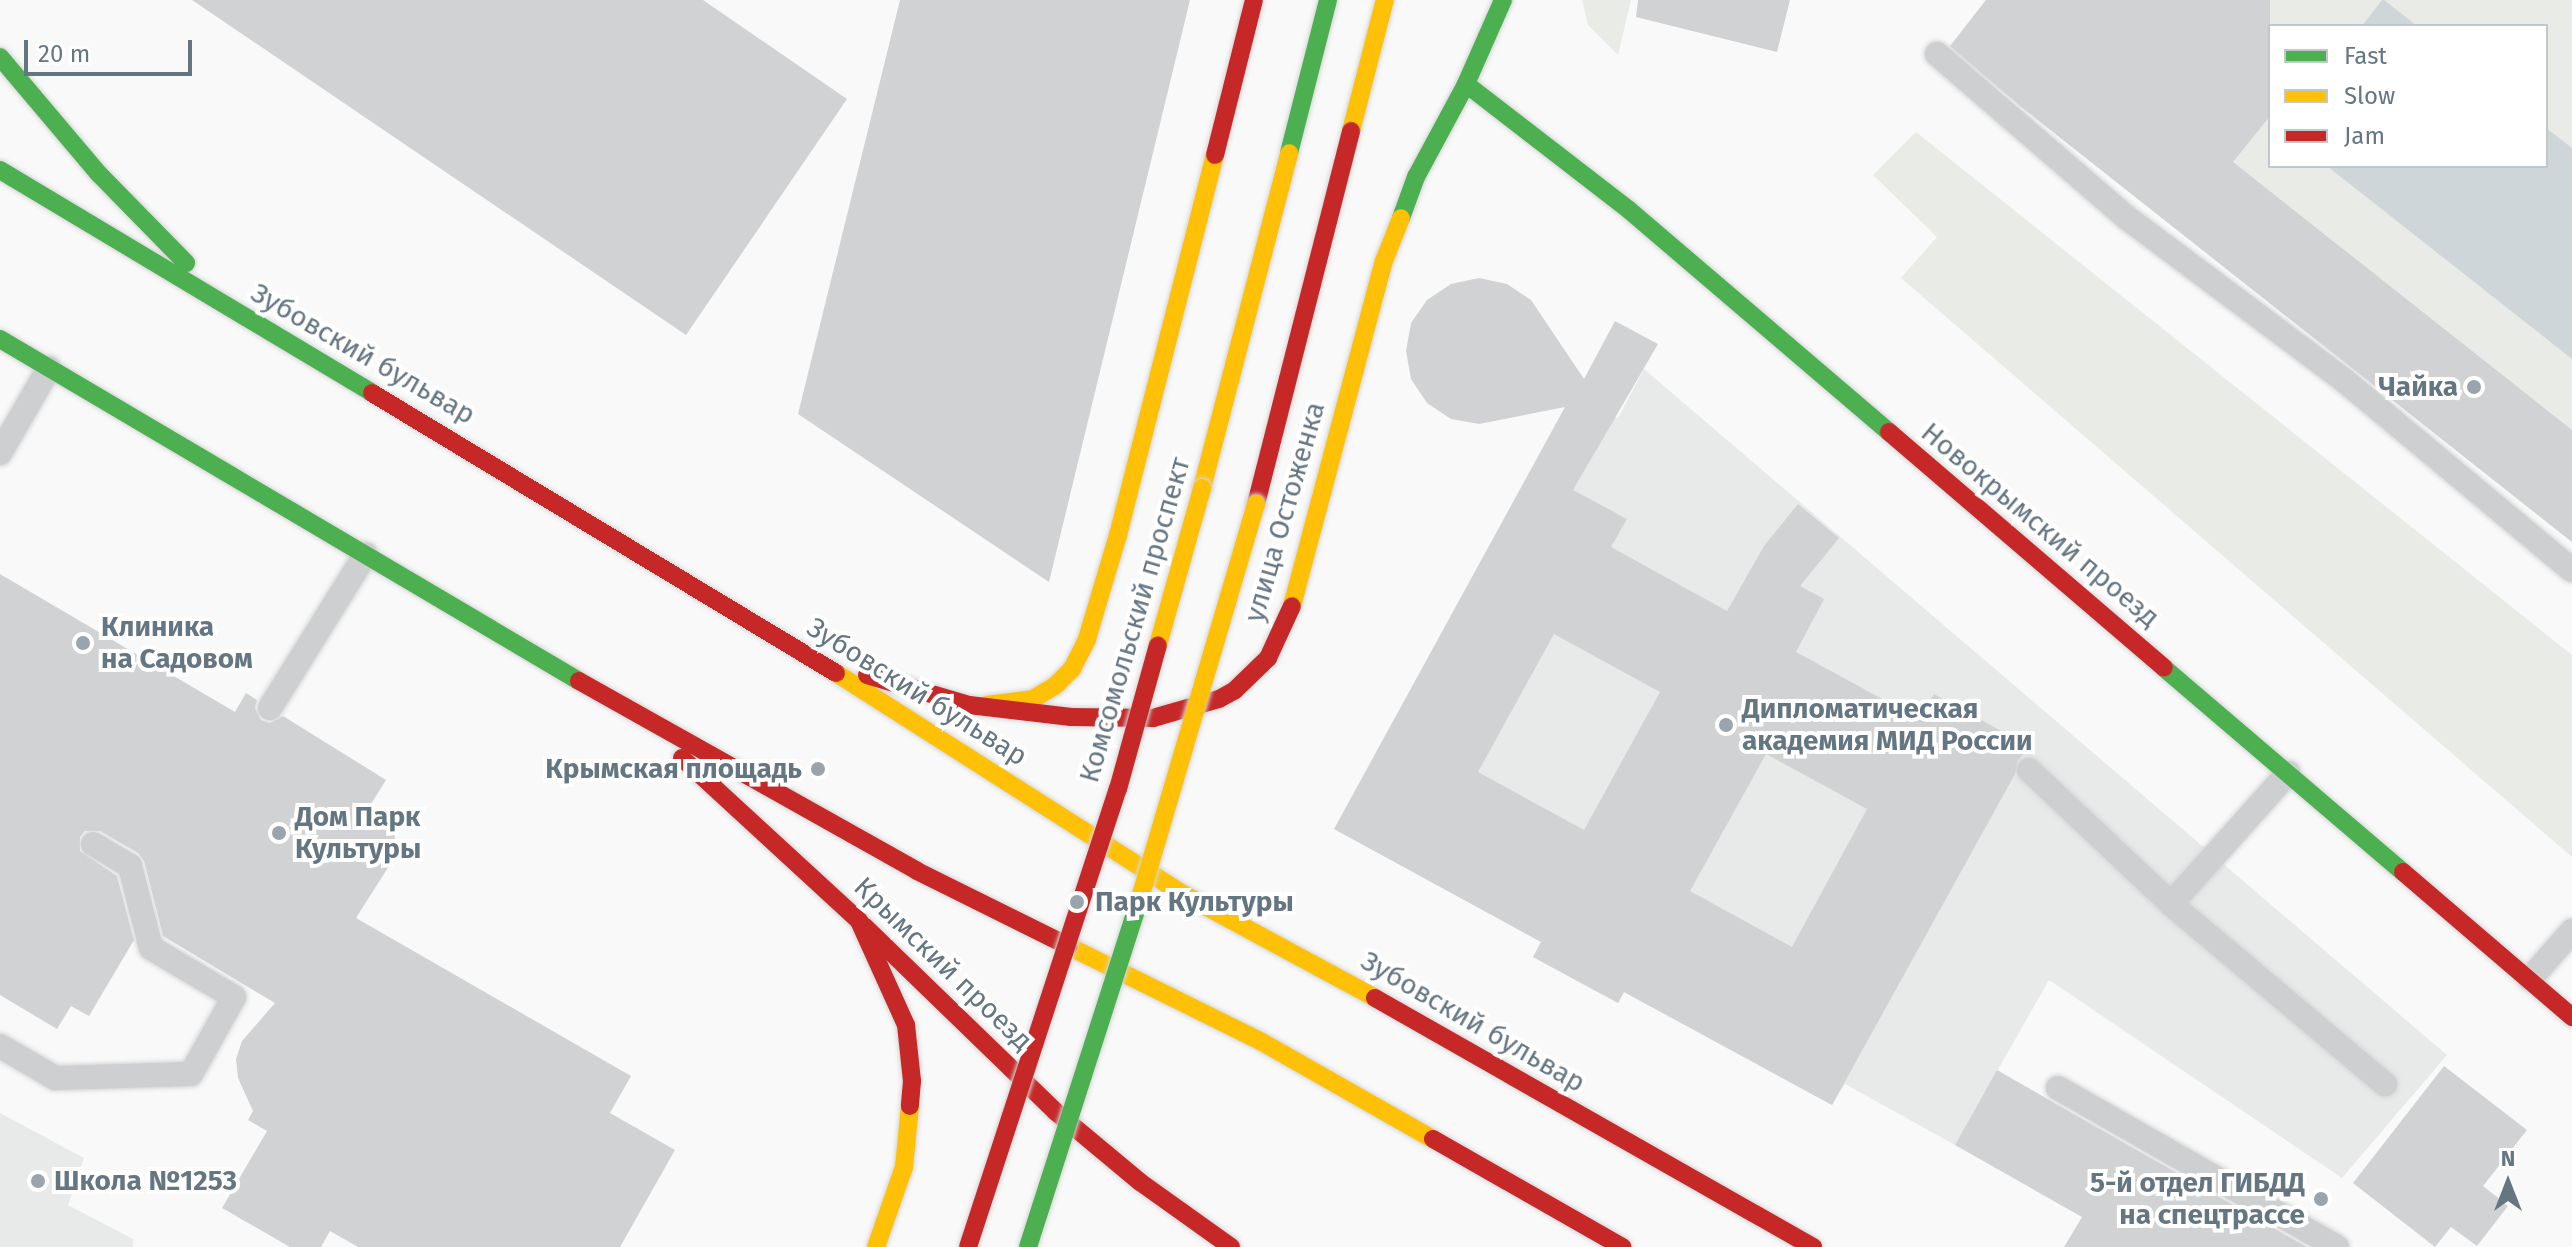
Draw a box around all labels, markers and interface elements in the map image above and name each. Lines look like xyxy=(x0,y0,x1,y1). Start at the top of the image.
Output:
scale bar xyxy=(28,24,196,74)
legend xyxy=(2268,24,2548,168)
text: 20 m xyxy=(38,40,90,68)
text: Fast xyxy=(2344,42,2387,70)
text: Slow xyxy=(2344,82,2395,110)
text: Jam xyxy=(2344,122,2385,150)
street label: Зубовский бульвар xyxy=(245,276,481,432)
place label: Чайка xyxy=(2379,370,2458,404)
marker: Чайка xyxy=(2465,378,2483,396)
street label: улица Остоженка xyxy=(1238,398,1332,626)
street label: Новокрымский проезд xyxy=(1914,416,2166,634)
street label: Комсомольский проспект xyxy=(1072,454,1198,786)
place label: Клиника на Садовом xyxy=(101,610,253,676)
street label: Зубовский бульвар xyxy=(801,611,1033,773)
marker: Клиника на Садовом xyxy=(72,632,94,654)
place label: Дипломатическая академия МИД России xyxy=(1742,692,2033,758)
marker: Дипломатическая академия МИД России xyxy=(1717,716,1735,734)
place label: Крымская площадь xyxy=(545,752,802,786)
marker: Крымская площадь xyxy=(809,760,827,778)
place label: Дом Парк Культуры xyxy=(295,800,421,866)
marker: Дом Парк Культуры xyxy=(270,824,288,842)
street label: Крымский проезд xyxy=(847,870,1039,1058)
place label: Парк Культуры xyxy=(1095,885,1294,919)
marker: Парк Культуры xyxy=(1066,891,1088,913)
street label: Зубовский бульвар xyxy=(1355,944,1591,1100)
north arrow xyxy=(2468,1143,2548,1223)
text: N xyxy=(2501,1145,2515,1172)
place label: Школа №1253 xyxy=(54,1164,237,1198)
place label: 5-й отдел ГИБДД на спецтрассе xyxy=(2090,1166,2305,1232)
marker: Школа №1253 xyxy=(29,1172,47,1190)
marker: 5-й отдел ГИБДД на спецтрассе xyxy=(2312,1190,2330,1208)

